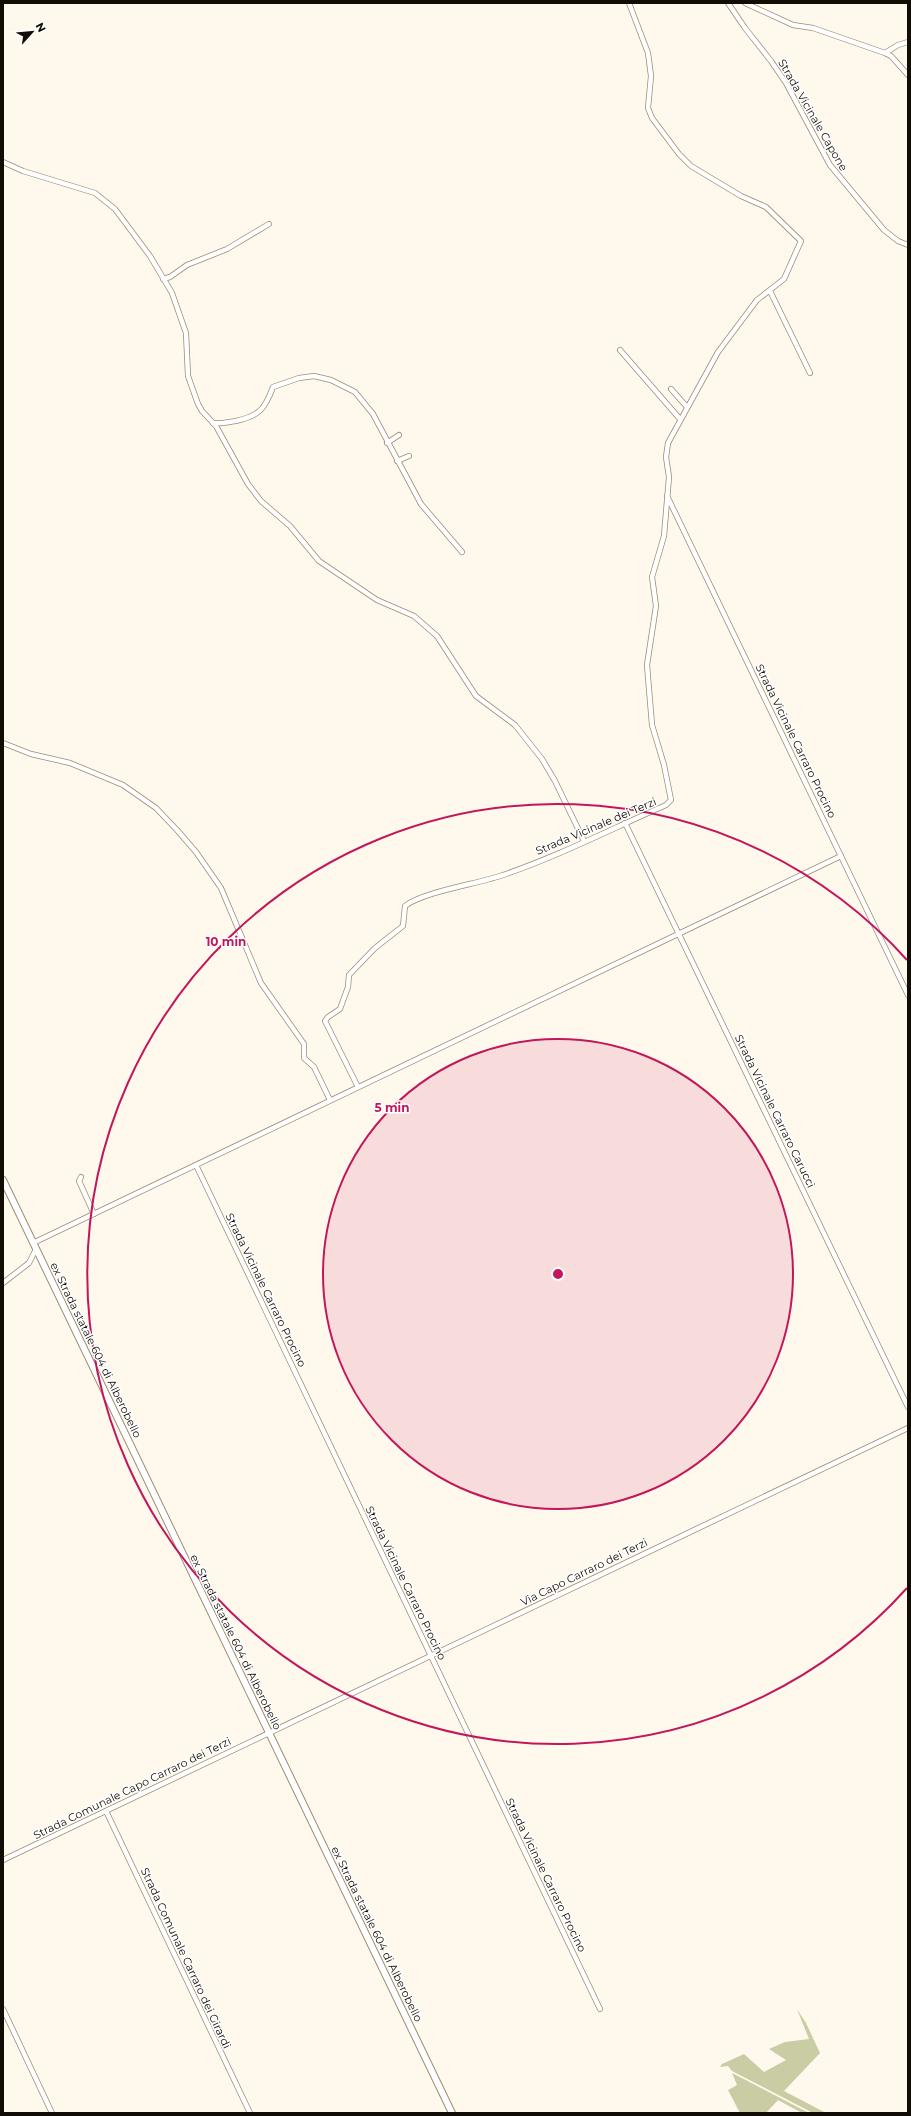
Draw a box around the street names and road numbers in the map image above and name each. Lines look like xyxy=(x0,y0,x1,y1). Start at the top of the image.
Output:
street label: Strada Vicinale Capone xyxy=(775,56,851,174)
street label: Strada Vicinale Carraro Procino xyxy=(753,662,840,820)
street label: Strada Vicinale dei Terzi xyxy=(534,794,658,858)
street label: Strada Vicinale Carraro Carucci xyxy=(732,1032,818,1190)
street label: Strada Vicinale Carraro Procino xyxy=(223,1211,310,1369)
street label: ex Strada statale 604 di Alberobello xyxy=(47,1260,145,1440)
street label: Strada Vicinale Carraro Procino xyxy=(363,1504,450,1662)
street label: Via Capo Carraro dei Terzi xyxy=(518,1535,650,1609)
street label: ex Strada statale 604 di Alberobello xyxy=(187,1552,285,1732)
street label: Strada Comunale Capo Carraro dei Terzi xyxy=(31,1734,233,1842)
street label: Strada Vicinale Carraro Procino xyxy=(503,1796,590,1954)
street label: ex Strada statale 604 di Alberobello xyxy=(328,1844,426,2024)
street label: Strada Comunale Carraro dei Girardi xyxy=(138,1865,234,2051)

